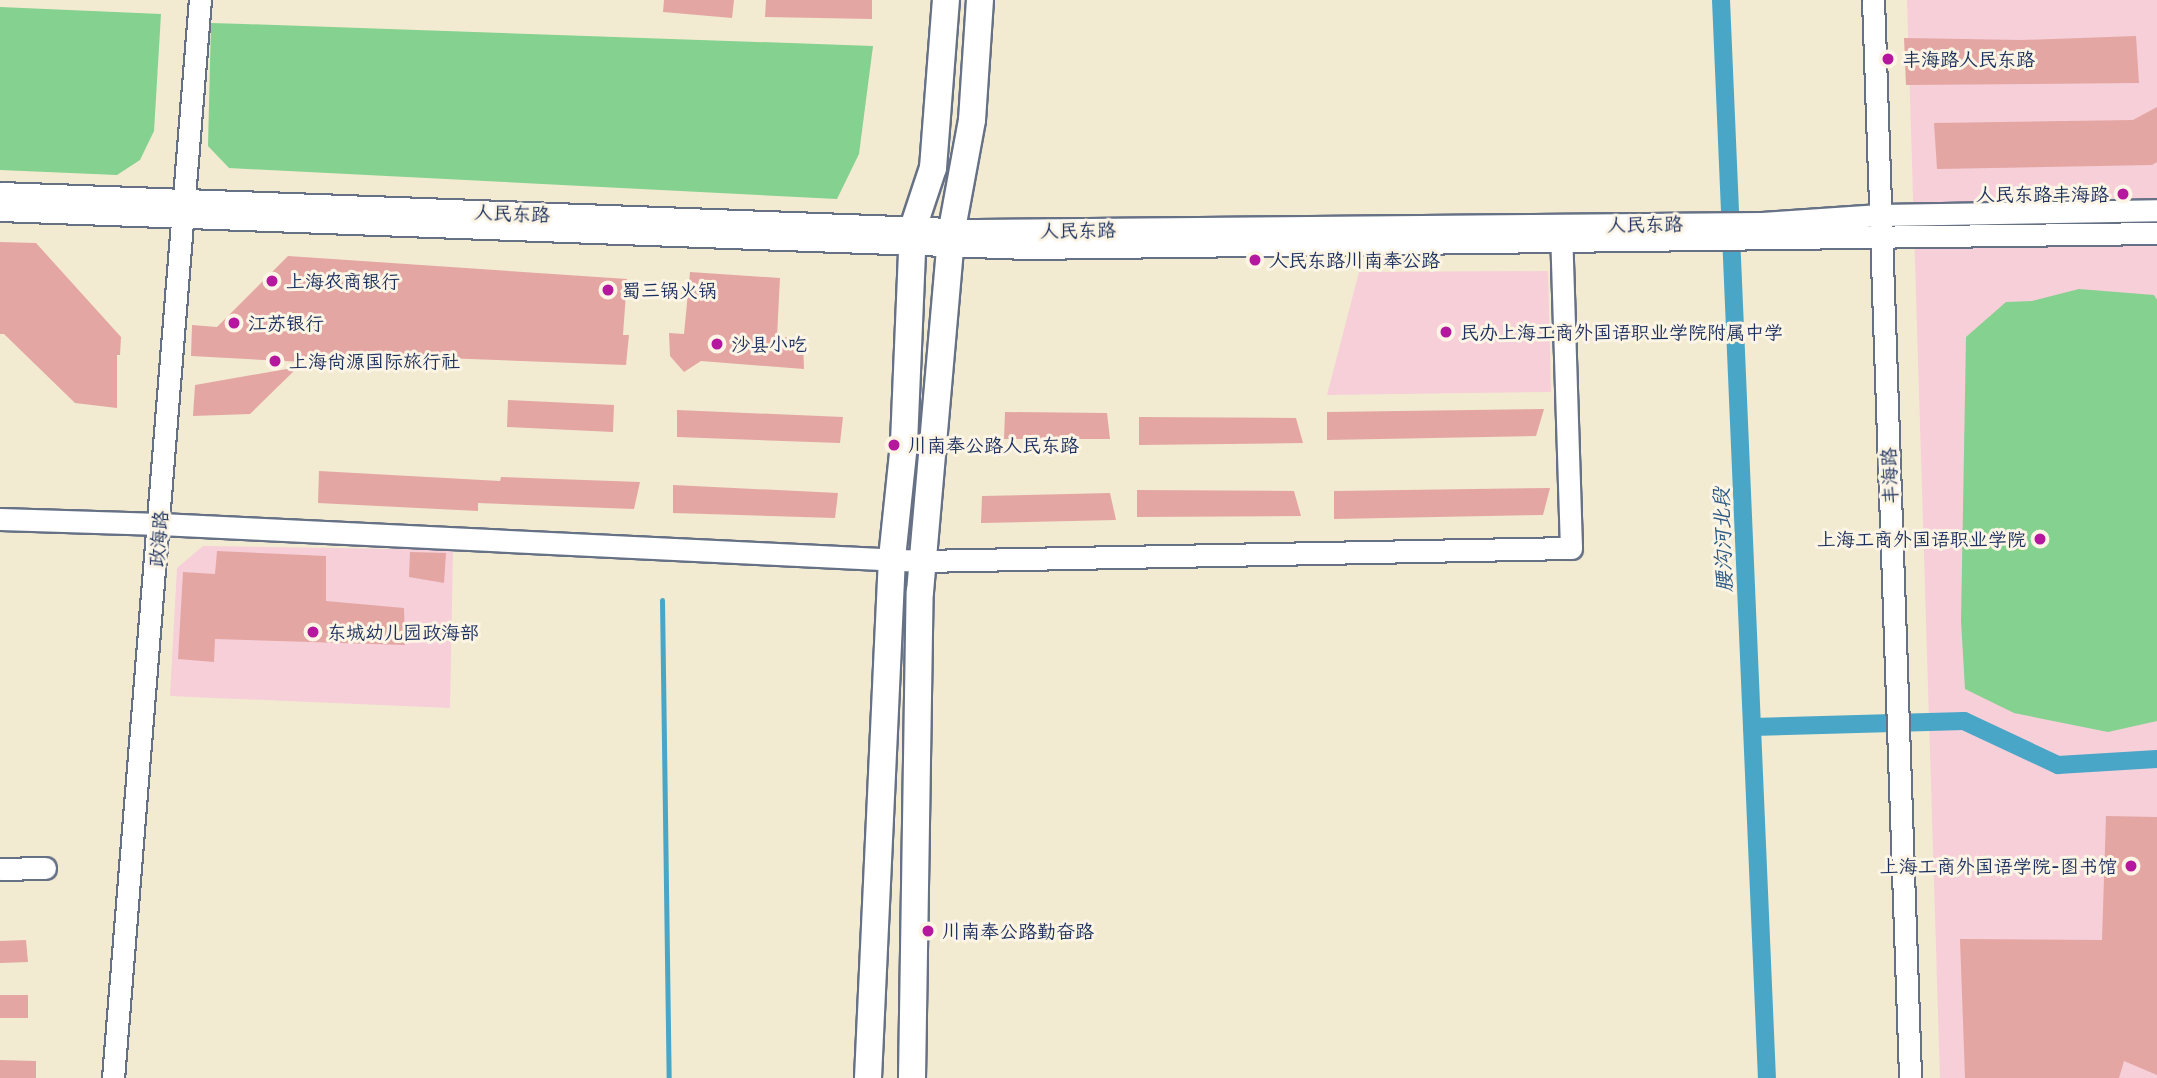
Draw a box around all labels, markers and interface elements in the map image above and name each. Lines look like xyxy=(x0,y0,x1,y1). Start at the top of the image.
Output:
place label: 丰海路人民东路 xyxy=(1902,48,2035,70)
marker: 丰海路人民东路 xyxy=(1880,51,1896,67)
place label: 人民东路丰海路 xyxy=(1976,183,2109,205)
marker: 人民东路丰海路 xyxy=(2115,186,2131,202)
street label: 人民东路 xyxy=(474,200,550,226)
street label: 人民东路 xyxy=(1607,212,1683,236)
street label: 人民东路 xyxy=(1040,218,1116,242)
place label: 人民东路川南奉公路 xyxy=(1269,249,1440,271)
marker: 人民东路川南奉公路 xyxy=(1247,252,1263,268)
place label: 上海农商银行 xyxy=(286,270,400,292)
marker: 上海农商银行 xyxy=(264,273,280,289)
place label: 蜀三锅火锅 xyxy=(622,279,717,301)
marker: 蜀三锅火锅 xyxy=(600,282,616,298)
place label: 江苏银行 xyxy=(248,312,324,334)
marker: 江苏银行 xyxy=(226,315,242,331)
place label: 民办上海工商外国语职业学院附属中学 xyxy=(1460,321,1783,343)
marker: 民办上海工商外国语职业学院附属中学 xyxy=(1438,324,1454,340)
place label: 沙县小吃 xyxy=(731,333,807,355)
marker: 沙县小吃 xyxy=(709,336,725,352)
place label: 上海尚源国际旅行社 xyxy=(289,350,460,372)
marker: 上海尚源国际旅行社 xyxy=(267,353,283,369)
place label: 川南奉公路人民东路 xyxy=(908,434,1079,456)
marker: 川南奉公路人民东路 xyxy=(886,437,902,453)
street label: 丰海路 xyxy=(1877,447,1901,505)
water label: 腰沟河北段 xyxy=(1707,487,1735,593)
street label: 政海路 xyxy=(144,510,172,568)
place label: 上海工商外国语职业学院 xyxy=(1817,528,2026,550)
marker: 上海工商外国语职业学院 xyxy=(2032,531,2048,547)
place label: 东城幼儿园政海部 xyxy=(327,621,479,643)
marker: 东城幼儿园政海部 xyxy=(305,624,321,640)
place label: 上海工商外国语学院-图书馆 xyxy=(1880,855,2117,877)
marker: 上海工商外国语学院-图书馆 xyxy=(2123,858,2139,874)
place label: 川南奉公路勤奋路 xyxy=(942,920,1094,942)
marker: 川南奉公路勤奋路 xyxy=(920,923,936,939)

